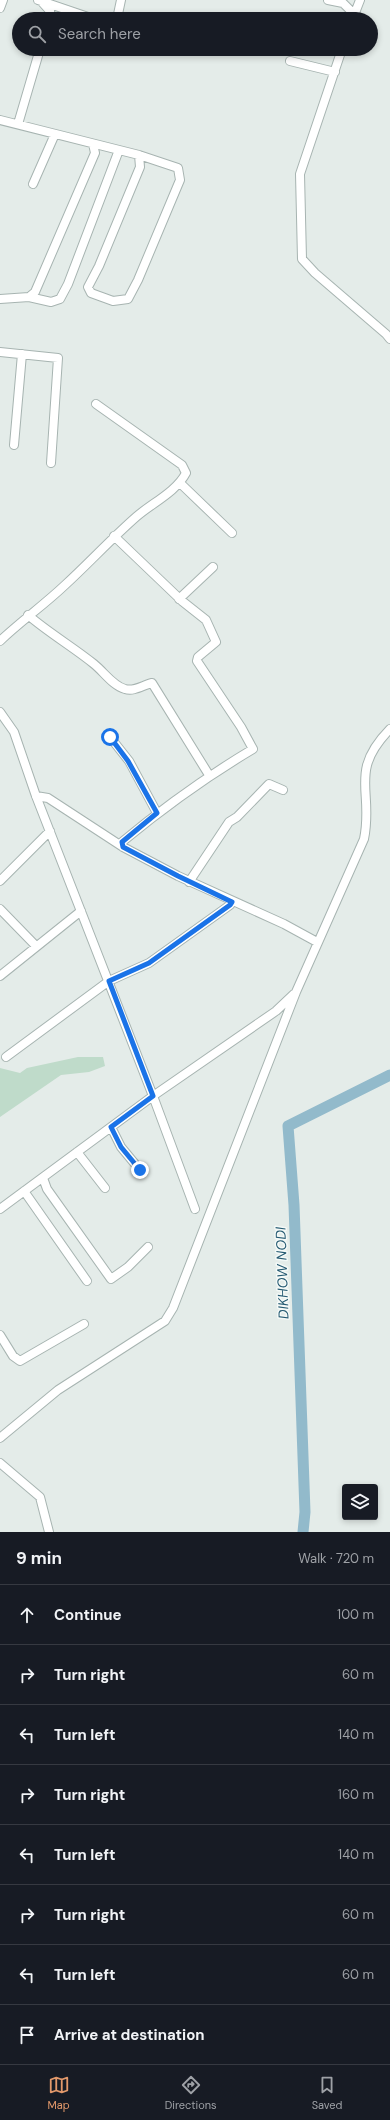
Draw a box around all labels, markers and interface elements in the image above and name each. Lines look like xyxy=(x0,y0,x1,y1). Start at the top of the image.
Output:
search box xyxy=(12,12,378,56)
icon: search xyxy=(26,23,48,45)
text: Search here xyxy=(58,24,141,44)
route start xyxy=(101,728,119,746)
route end xyxy=(131,1161,149,1179)
water label: DIKHOW NODI xyxy=(271,1226,293,1319)
map controls xyxy=(342,1484,378,1520)
button: layers xyxy=(342,1484,378,1520)
text: 9 min xyxy=(16,1547,62,1569)
text: Walk · 720 m xyxy=(298,1550,374,1567)
icon: ahead xyxy=(16,1604,38,1626)
text: Continue xyxy=(54,1605,122,1625)
text: 100 m xyxy=(337,1606,374,1623)
icon: right xyxy=(16,1664,38,1686)
text: Turn right xyxy=(54,1665,125,1685)
text: 60 m xyxy=(342,1666,374,1683)
icon: left xyxy=(16,1724,38,1746)
text: Turn left xyxy=(54,1725,115,1745)
text: 140 m xyxy=(338,1726,374,1743)
icon: right xyxy=(16,1784,38,1806)
text: Turn right xyxy=(54,1785,125,1805)
text: 160 m xyxy=(338,1786,374,1803)
icon: left xyxy=(16,1844,38,1866)
text: Turn left xyxy=(54,1845,115,1865)
text: 140 m xyxy=(338,1846,374,1863)
icon: right xyxy=(16,1904,38,1926)
text: Turn right xyxy=(54,1905,125,1925)
text: 60 m xyxy=(342,1906,374,1923)
icon: left xyxy=(16,1964,38,1986)
text: Turn left xyxy=(54,1965,115,1985)
text: 60 m xyxy=(342,1966,374,1983)
icon: arrive xyxy=(16,2024,38,2046)
text: Arrive at destination xyxy=(54,2025,205,2045)
tab: Map xyxy=(48,2074,70,2112)
tab: Directions xyxy=(165,2074,217,2112)
tab: Saved xyxy=(312,2074,342,2112)

